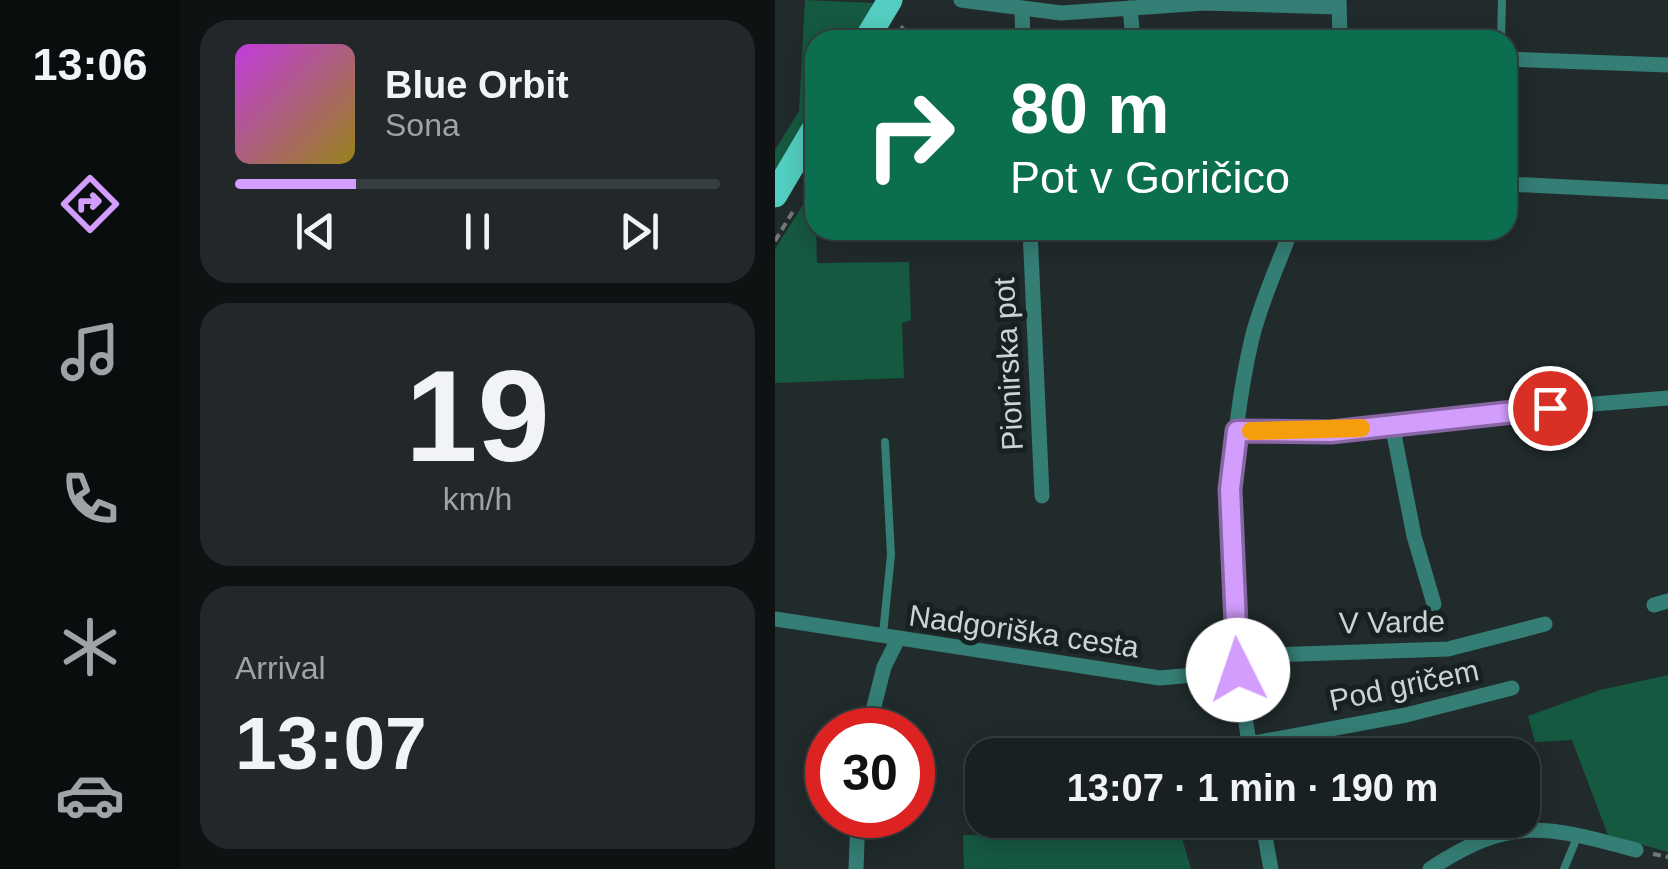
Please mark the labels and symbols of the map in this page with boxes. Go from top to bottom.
street label: Pionirska pot [987,276,1029,451]
pin [1508,366,1593,451]
street label: Nadgoriška cesta [907,599,1141,664]
street label: V Varde [1339,605,1445,639]
position arrow [1186,618,1290,722]
street label: Pod gričem [1326,653,1482,717]
speed limit sign: 30 [805,708,935,838]

